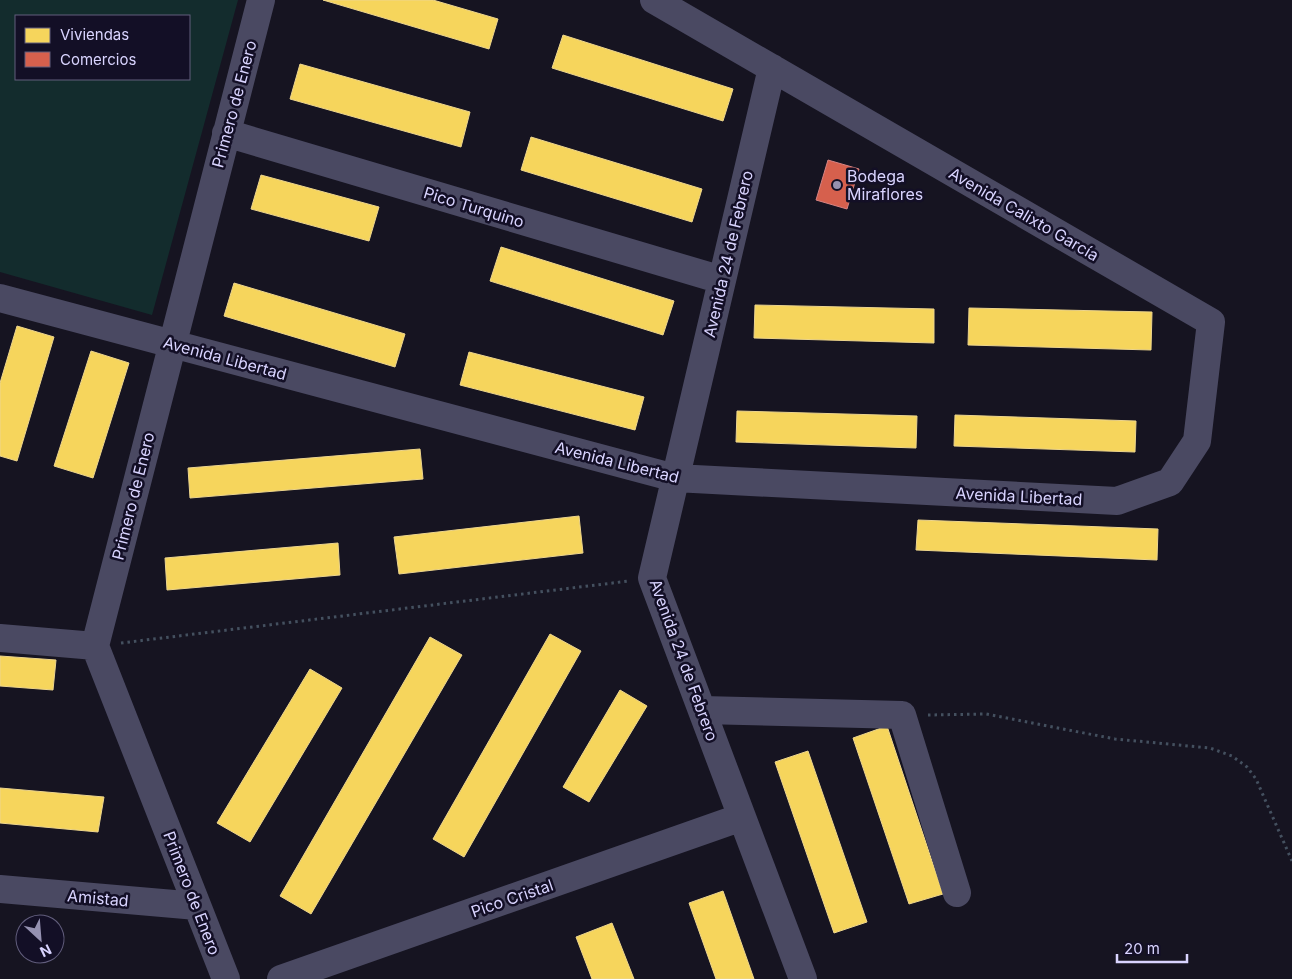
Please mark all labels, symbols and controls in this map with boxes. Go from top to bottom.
legend [15,15,190,80]
text: Viviendas [60,25,129,44]
street label: Primero de Enero [207,38,261,170]
text: Comercios [60,50,136,69]
street label: Avenida Calixto García [945,163,1103,265]
place label: Bodega Miraflores [847,166,923,204]
street label: Avenida 24 de Febrero [699,168,757,340]
marker: Bodega Miraflores [831,179,843,191]
street label: Pico Turquino [421,182,527,232]
street label: Avenida Libertad [161,332,289,384]
street label: Primero de Enero [107,430,159,562]
street label: Avenida Libertad [553,437,681,487]
street label: Avenida Libertad [955,483,1083,509]
street label: Avenida 24 de Febrero [645,576,723,744]
street label: Primero de Enero [159,828,225,958]
street label: Pico Cristal [468,875,556,921]
street label: Amistad [67,885,129,911]
north arrow [15,914,65,964]
scale bar [1117,932,1187,964]
text: 20 m [1124,939,1160,958]
text: N [37,941,54,961]

